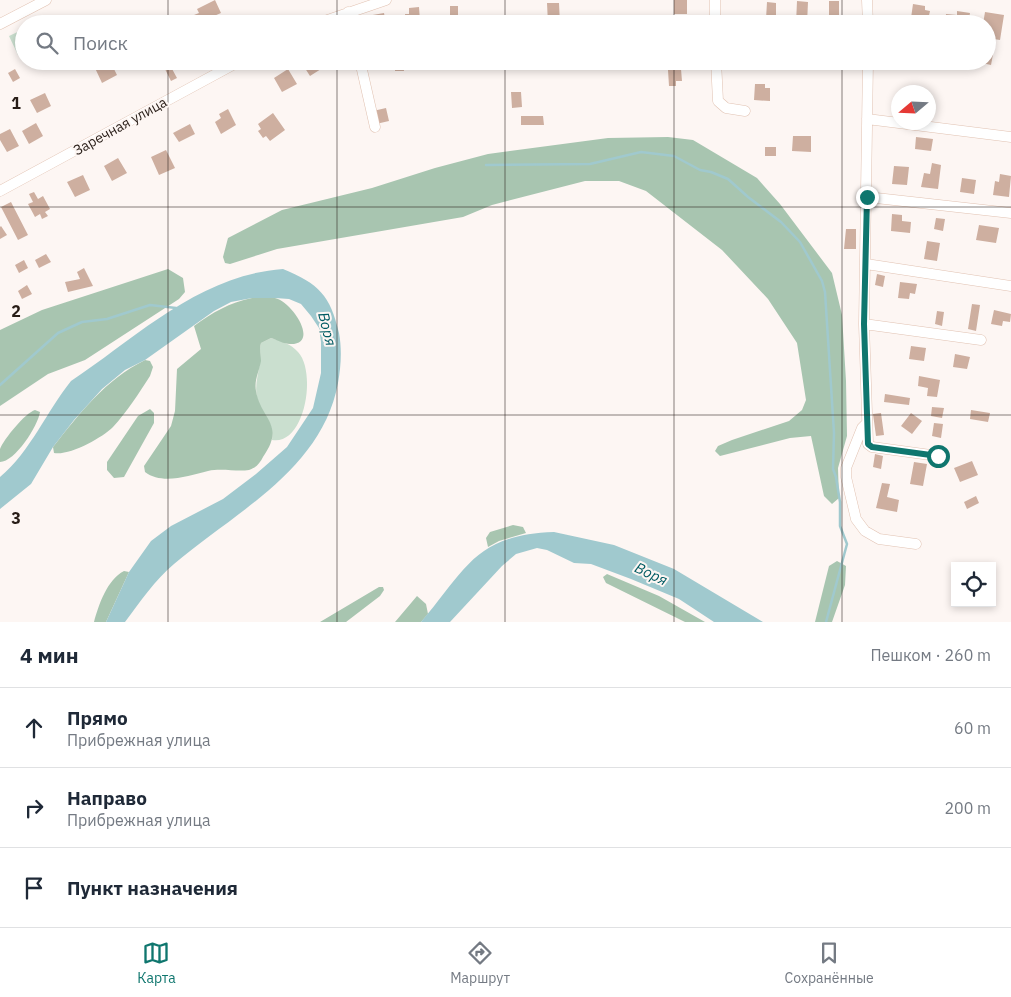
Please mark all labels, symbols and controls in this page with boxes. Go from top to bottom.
search box [15,15,996,70]
icon: search [33,29,61,57]
text: Поиск [73,31,128,55]
north arrow [891,85,936,130]
text: 1 [11,93,21,113]
street label: Заречная улица [70,93,170,159]
route end [856,186,879,209]
text: 2 [11,301,21,321]
water label: Воря [314,310,341,348]
route start [927,445,950,468]
text: 3 [11,508,21,528]
water label: Воря [632,558,671,589]
map controls [951,562,996,607]
button: locate [951,562,996,607]
text: 4 мин [20,641,79,669]
text: Пешком · 260 m [870,645,991,665]
text: Прямо [67,706,128,730]
icon: ahead [20,714,48,742]
text: 60 m [954,718,991,738]
text: Прибрежная улица [67,730,211,750]
text: Направо [67,786,147,810]
icon: right [20,794,48,822]
text: 200 m [944,798,991,818]
text: Прибрежная улица [67,810,211,830]
icon: arrive [20,874,48,902]
text: Пункт назначения [67,876,238,900]
tab: Карта [137,939,176,987]
tab: Маршрут [450,939,510,987]
tab: Сохранённые [785,939,874,987]

